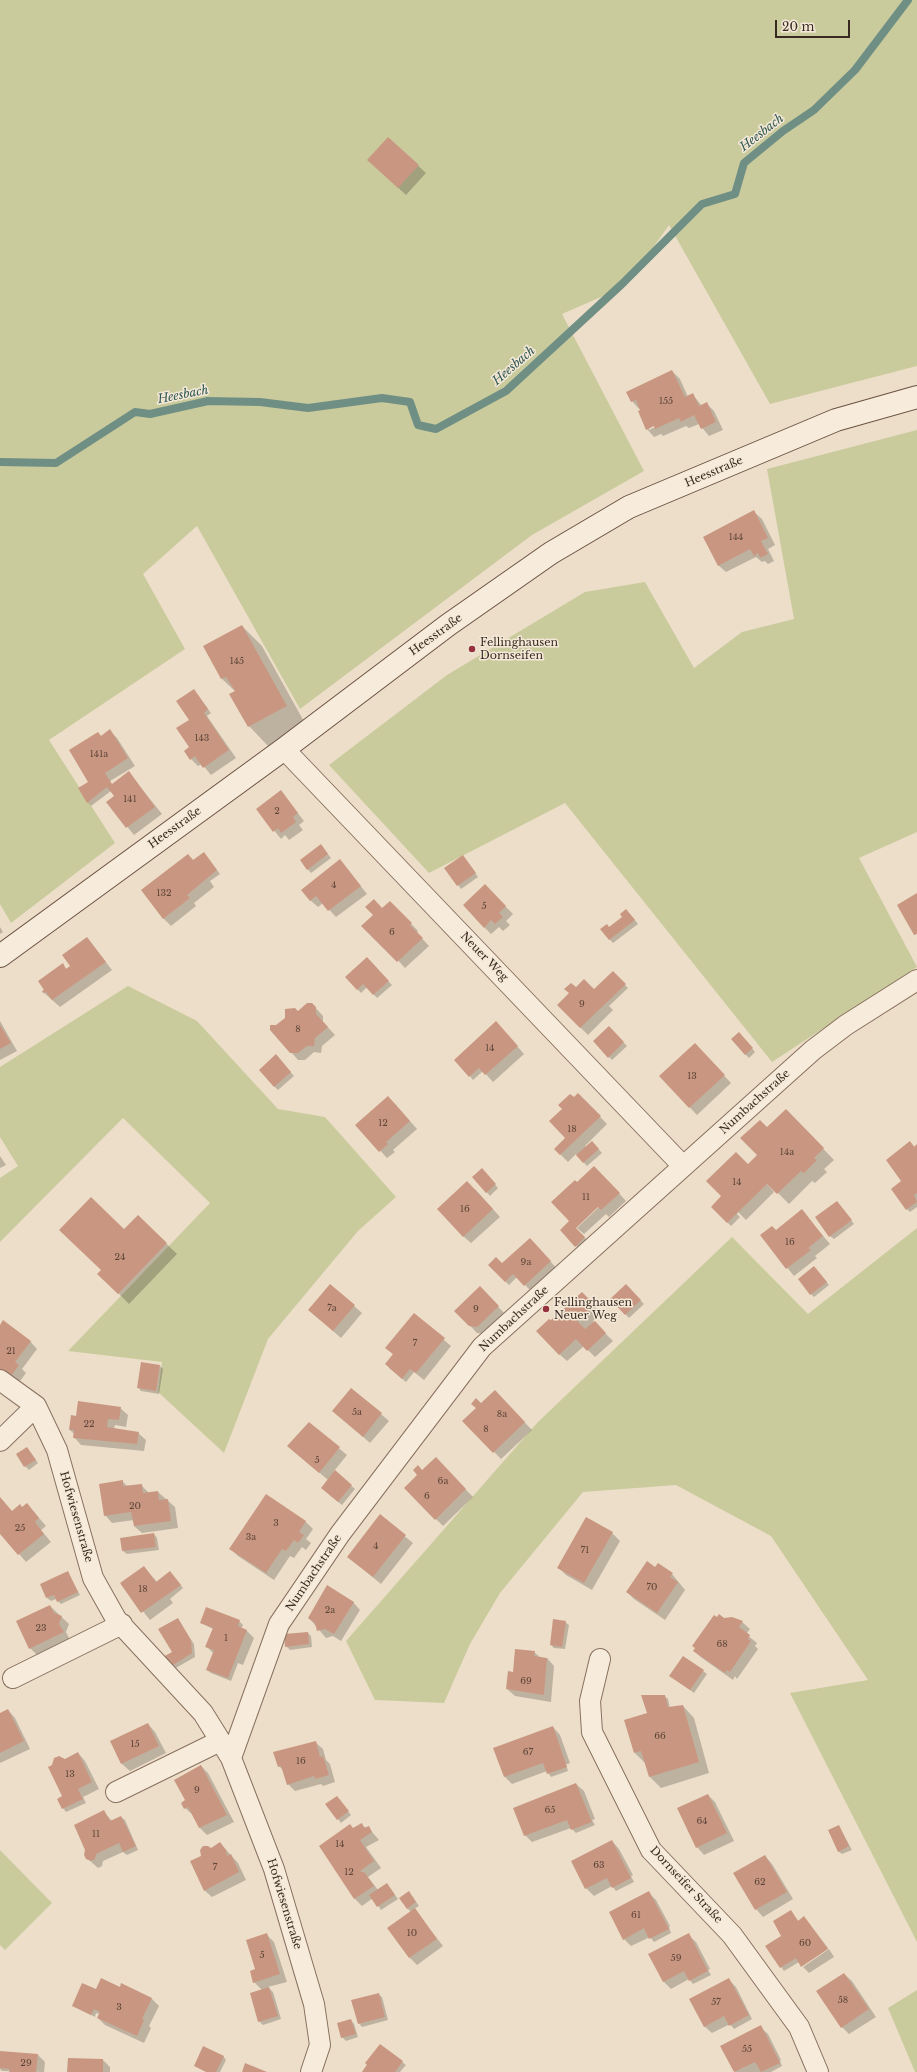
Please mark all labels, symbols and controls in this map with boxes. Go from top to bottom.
scale bar [777,12,852,38]
text: 20 m [782,19,814,34]
water label: Heesbach [737,112,787,154]
water label: Heesbach [490,344,538,388]
water label: Heesbach [156,383,210,407]
house number: 155 [659,396,673,406]
street label: Heesstraße [683,454,745,490]
house number: 144 [729,532,743,542]
street label: Heesstraße [407,611,465,659]
place label: Fellinghausen Dornseifen [480,636,558,662]
marker: Fellinghausen Dornseifen [467,644,477,654]
house number: 145 [230,656,244,666]
house number: 143 [195,733,209,743]
house number: 141a [90,749,108,759]
house number: 141 [123,794,137,804]
street label: Heesstraße [146,804,204,852]
house number: 2 [274,806,280,816]
house number: 4 [331,880,337,890]
house number: 132 [156,888,172,898]
house number: 5 [481,901,487,911]
house number: 6 [389,927,395,937]
street label: Neuer Weg [457,930,511,984]
house number: 9 [579,999,585,1009]
house number: 8 [295,1024,301,1034]
house number: 14 [485,1043,495,1053]
street label: Numbachstraße [717,1067,793,1137]
house number: 13 [687,1071,697,1081]
house number: 12 [378,1118,388,1128]
house number: 18 [567,1124,577,1134]
house number: 14a [780,1147,794,1157]
house number: 14 [732,1177,742,1187]
house number: 11 [582,1192,590,1202]
house number: 16 [460,1204,470,1214]
house number: 16 [785,1237,795,1247]
house number: 24 [115,1252,125,1262]
house number: 9a [521,1257,531,1267]
street label: Numbachstraße [477,1284,551,1354]
place label: Fellinghausen Neuer Weg [554,1296,632,1322]
house number: 7a [327,1303,337,1313]
house number: 9 [473,1304,479,1314]
marker: Fellinghausen Neuer Weg [541,1304,551,1314]
house number: 7 [413,1338,417,1348]
house number: 21 [6,1346,16,1356]
house number: 5a [352,1407,362,1417]
house number: 8a [497,1409,507,1419]
house number: 22 [83,1419,95,1429]
house number: 8 [483,1424,489,1434]
house number: 5 [314,1455,320,1465]
street label: Hofwiesenstraße [57,1470,95,1564]
house number: 6a [438,1476,448,1486]
house number: 6 [424,1491,430,1501]
house number: 20 [129,1501,141,1511]
house number: 3 [273,1518,279,1528]
house number: 25 [15,1523,25,1533]
house number: 3a [246,1532,256,1542]
street label: Numbachstraße [283,1532,345,1614]
house number: 4 [373,1541,379,1551]
house number: 71 [581,1545,589,1555]
house number: 70 [647,1582,657,1592]
house number: 18 [138,1584,148,1594]
house number: 2a [325,1605,335,1615]
house number: 23 [35,1623,47,1633]
house number: 1 [224,1633,228,1643]
house number: 68 [716,1639,728,1649]
house number: 69 [520,1676,532,1686]
house number: 66 [654,1731,666,1741]
house number: 15 [130,1739,140,1749]
house number: 67 [523,1747,533,1757]
house number: 16 [296,1756,306,1766]
house number: 13 [65,1769,75,1779]
house number: 9 [194,1785,200,1795]
house number: 65 [545,1805,555,1815]
house number: 64 [696,1816,708,1826]
house number: 11 [92,1829,100,1839]
house number: 14 [335,1839,345,1849]
street label: Dornseifer Straße [647,1844,725,1926]
street label: Hofwiesenstraße [264,1857,304,1951]
house number: 63 [593,1860,605,1870]
house number: 7 [213,1862,217,1872]
house number: 12 [344,1867,354,1877]
house number: 62 [754,1877,766,1887]
house number: 61 [631,1910,641,1920]
house number: 10 [407,1928,417,1938]
house number: 60 [799,1938,811,1948]
house number: 5 [259,1950,265,1960]
house number: 59 [671,1953,681,1963]
house number: 58 [838,1995,848,2005]
house number: 57 [711,1997,721,2007]
house number: 3 [116,2002,122,2012]
house number: 55 [742,2044,752,2054]
house number: 29 [20,2058,32,2068]

